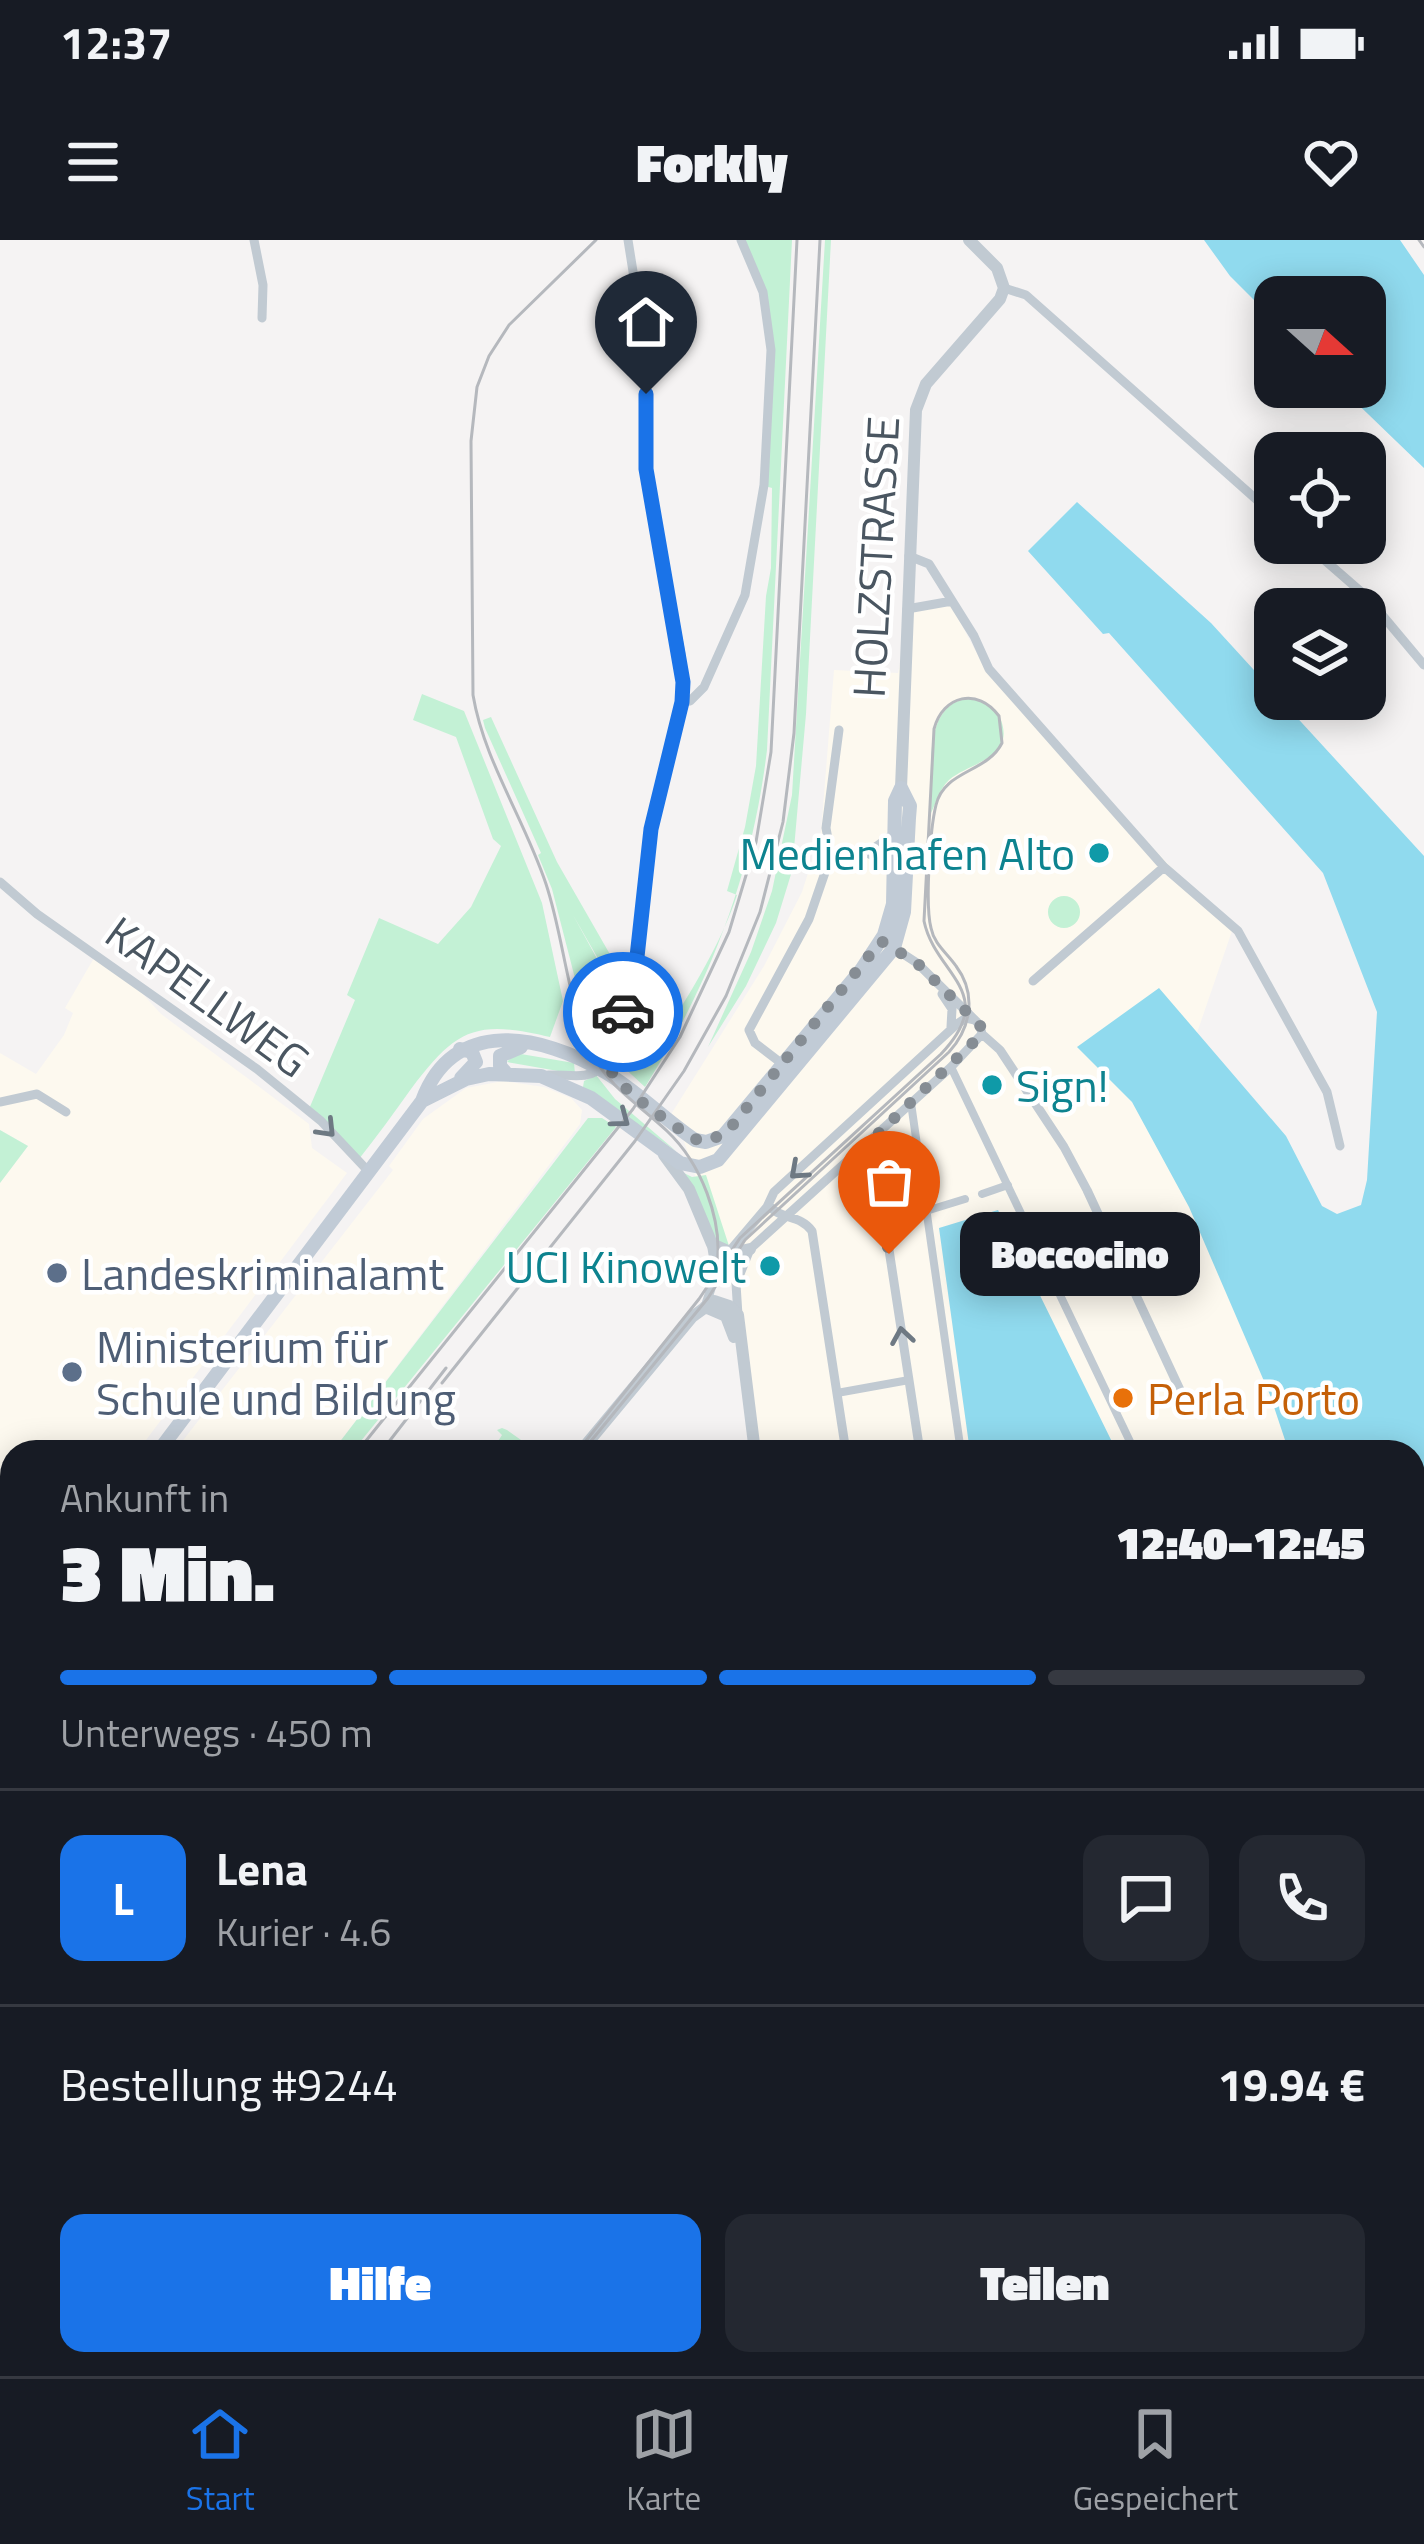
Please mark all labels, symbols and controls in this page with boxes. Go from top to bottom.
text: 12:37 [60,8,172,76]
text: Forkly [636,121,788,203]
icon: menu [60,129,126,195]
icon: heart [1298,129,1364,195]
pin [595,271,697,394]
north arrow [1254,276,1386,408]
map controls [1254,276,1386,720]
icon: home [613,289,679,355]
street label: HOLZSTRASSE [834,415,916,699]
button: locate [1254,432,1386,564]
button: layers [1254,588,1386,720]
place label: Medienhafen Alto [739,819,1075,887]
marker: Medienhafen Alto [1086,840,1112,866]
street label: KAPELLWEG [92,899,324,1093]
courier [563,952,683,1072]
icon: car [590,979,656,1045]
place label: Sign! [1016,1051,1109,1119]
marker: Sign! [979,1072,1005,1098]
one-way arrow [607,1105,629,1126]
one-way arrow [313,1115,335,1137]
pin [838,1131,940,1254]
icon: bag [856,1149,922,1215]
one-way arrow [790,1157,811,1178]
callout: Boccocino [961,1212,1201,1296]
text: Boccocino [991,1224,1169,1283]
place label: UCI Kinowelt [505,1232,746,1300]
place label: Landeskriminalamt [81,1239,444,1307]
marker: UCI Kinowelt [757,1253,783,1279]
marker: Landeskriminalamt [44,1260,70,1286]
place label: Ministerium für Schule und Bildung [96,1312,456,1432]
one-way arrow [890,1327,916,1346]
marker: Ministerium für Schule und Bildung [59,1359,85,1385]
place label: Perla Porto [1147,1364,1360,1432]
marker: Perla Porto [1110,1385,1136,1411]
text: Ankunft in [60,1468,229,1527]
text: 12:40–12:45 [1116,1508,1365,1576]
text: 3 Min. [60,1513,275,1631]
text: Unterwegs · 450 m [60,1703,373,1762]
text: Lena [216,1834,308,1902]
button: chat [1083,1835,1209,1961]
button: phone [1239,1835,1365,1961]
text: L [112,1864,134,1932]
text: Kurier · 4.6 [216,1902,391,1961]
text: Bestellung #9244 [60,2050,398,2118]
text: 19.94 € [1218,2050,1365,2118]
button: Hilfe [60,2214,701,2352]
button: Teilen [725,2214,1365,2352]
tab: Start [186,2401,255,2523]
tab: Karte [626,2401,701,2523]
tab: Gespeichert [1073,2401,1238,2523]

